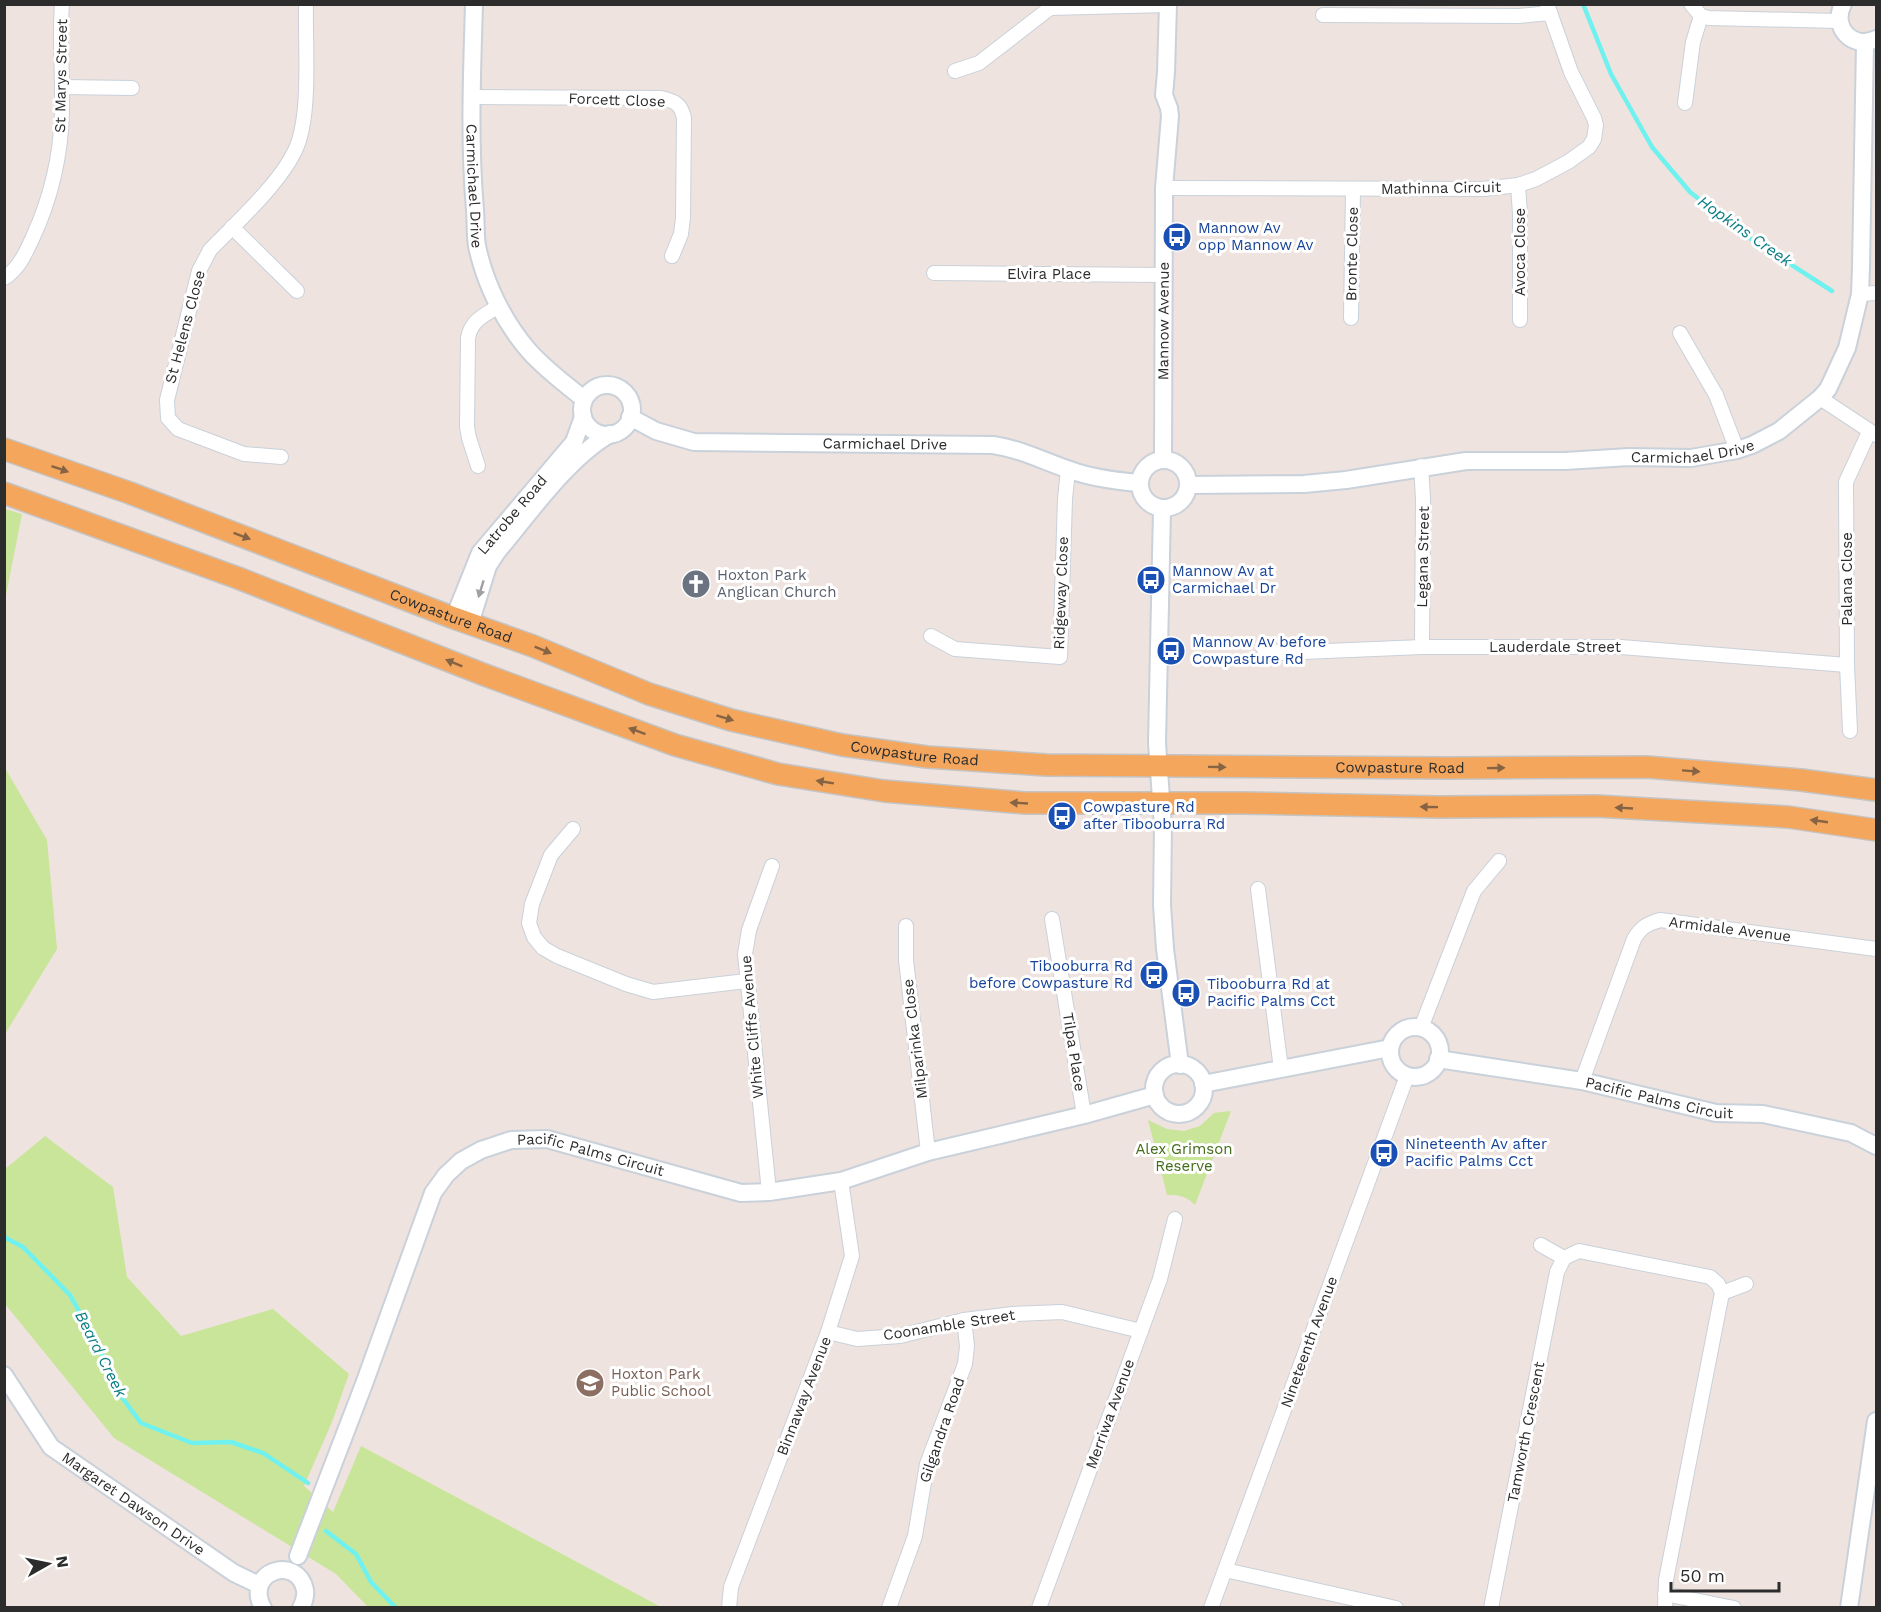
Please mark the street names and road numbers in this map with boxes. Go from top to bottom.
street label: St Marys Street [51,18,71,133]
street label: Forcett Close [568,89,666,111]
street label: Carmichael Drive [462,124,486,249]
street label: Mathinna Circuit [1381,178,1502,198]
street label: Bronte Close [1342,207,1362,301]
street label: Avoca Close [1511,208,1529,296]
street label: Mannow Avenue [1154,262,1173,380]
street label: Elvira Place [1007,265,1091,283]
street label: St Helens Close [161,268,209,386]
street label: Carmichael Drive [823,434,947,454]
street label: Carmichael Drive [1631,436,1757,467]
street label: Latrobe Road [474,472,551,558]
street label: Legana Street [1413,505,1433,608]
street label: Palana Close [1838,532,1856,626]
street label: Ridgeway Close [1050,536,1072,650]
street label: Cowpasture Road [387,585,514,647]
street label: Lauderdale Street [1489,638,1622,656]
street label: Cowpasture Road [849,737,979,769]
street label: Cowpasture Road [1335,758,1465,777]
street label: Armidale Avenue [1668,913,1792,945]
street label: White Cliffs Avenue [737,955,767,1099]
street label: Milparinka Close [899,978,931,1100]
street label: Tilpa Place [1059,1011,1089,1093]
street label: Pacific Palms Circuit [1584,1073,1734,1122]
street label: Pacific Palms Circuit [517,1130,667,1180]
street label: Nineteenth Avenue [1277,1274,1341,1410]
street label: Coonamble Street [882,1306,1017,1344]
street label: Binnaway Avenue [773,1334,835,1458]
street label: Merriwa Avenue [1082,1357,1138,1471]
street label: Tamworth Crescent [1504,1359,1549,1504]
street label: Gilgandra Road [916,1375,968,1485]
street label: Margaret Dawson Drive [58,1448,208,1559]

